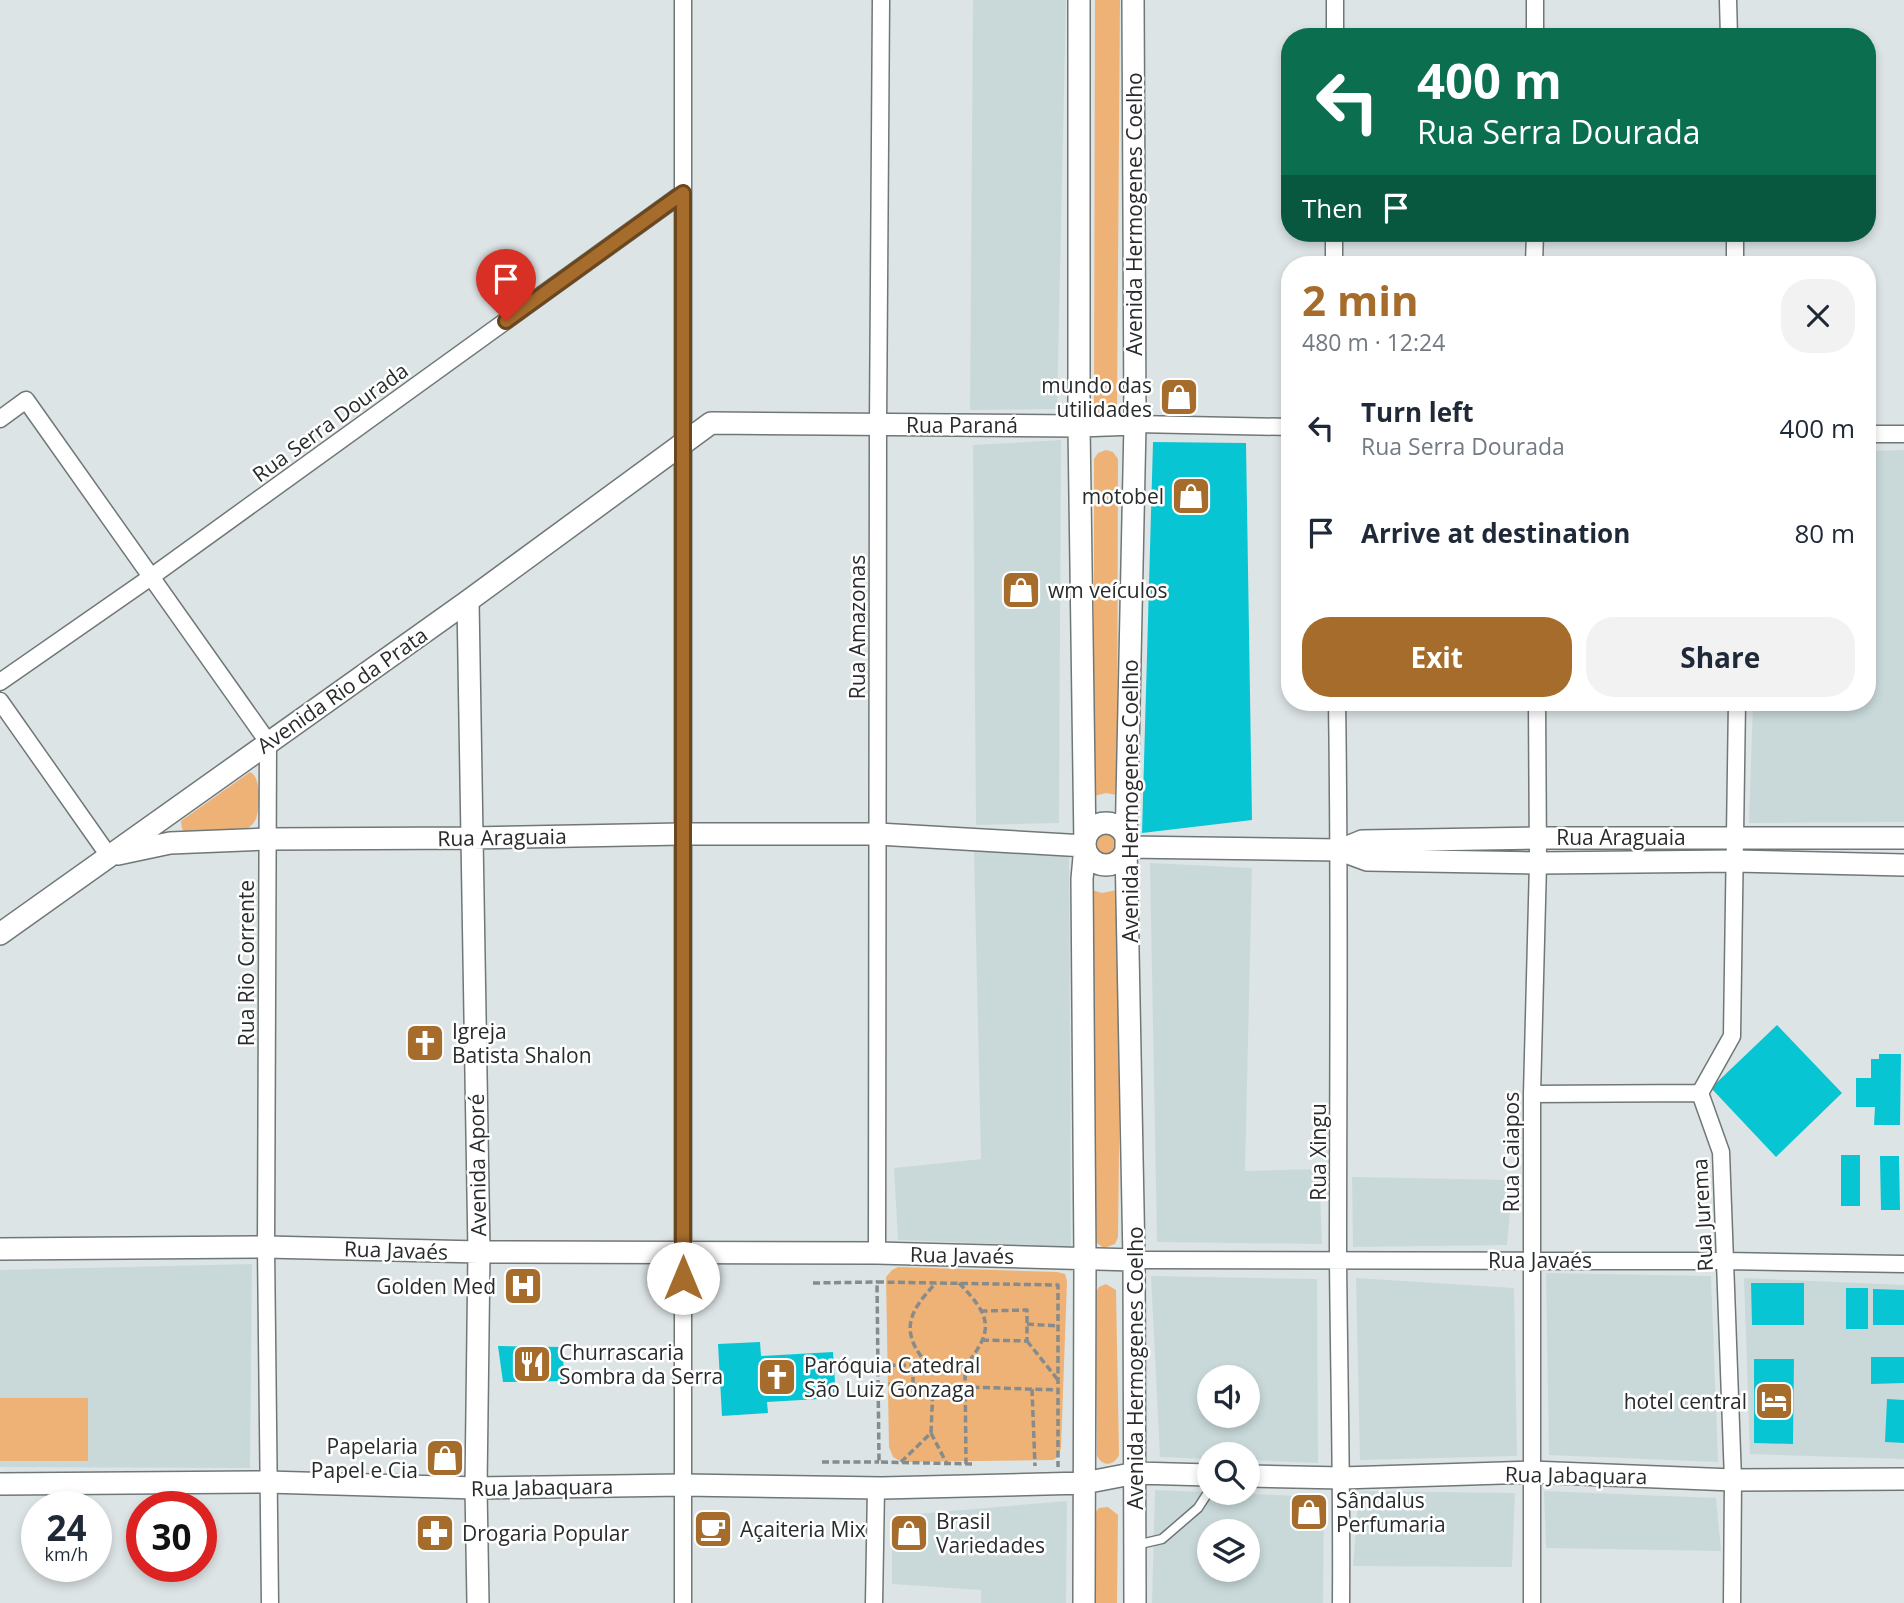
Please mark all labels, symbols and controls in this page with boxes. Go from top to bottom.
text: 400 m [1417,47,1562,113]
icon: left [1302,56,1393,147]
street label: Avenida Hermogenes Coelho [1120,72,1148,356]
text: Rua Serra Dourada [1417,110,1701,153]
icon: arrive [1377,189,1415,227]
text: Then [1302,190,1363,226]
pin [476,249,536,321]
icon: arrive [487,260,525,298]
text: 2 min [1302,271,1419,328]
button: close [1781,279,1855,353]
text: 480 m · 12:24 [1302,326,1445,358]
street label: Rua Serra Dourada [247,356,413,488]
place label: mundo das utilidades [1041,371,1152,423]
shop icon: mundo das utilidades [1158,376,1200,418]
text: Turn left [1361,394,1473,430]
icon: left [1302,409,1340,447]
text: 400 m [1780,410,1855,446]
street label: Rua Paraná [906,411,1018,439]
text: Rua Serra Dourada [1361,430,1565,462]
shop icon: motobel [1170,475,1212,517]
place label: motobel [1082,482,1164,510]
icon: arrive [1302,514,1340,552]
text: Arrive at destination [1361,515,1630,551]
text: 80 m [1794,515,1855,551]
street label: Rua Amazonas [843,555,871,699]
shop icon: wm veículos [1000,569,1042,611]
place label: wm veículos [1048,576,1168,604]
button: Exit [1302,617,1572,697]
button: Share [1586,617,1855,697]
street label: Avenida Rio da Prata [251,621,433,759]
street label: Avenida Hermogenes Coelho [1116,659,1144,943]
street label: Rua Araguaia [437,822,567,852]
street label: Rua Araguaia [1556,823,1686,851]
street label: Rua Rio Corrente [232,880,260,1046]
place label: Igreja Batista Shalon [452,1017,592,1069]
church icon: Igreja Batista Shalon [404,1022,446,1064]
street label: Rua Caiapos [1497,1092,1525,1212]
street label: Avenida Aporé [462,1093,492,1237]
street label: Rua Xingu [1304,1103,1332,1201]
street label: Rua Jurema [1685,1158,1719,1272]
street label: Avenida Hermogenes Coelho [1121,1226,1149,1510]
street label: Rua Javaés [343,1234,449,1266]
street label: Rua Javaés [910,1240,1014,1270]
position arrow [646,1241,720,1315]
street label: Rua Javaés [1488,1246,1592,1274]
hospital icon: Golden Med [502,1265,544,1307]
place label: Golden Med [376,1272,496,1300]
place label: Churrascaria Sombra da Serra [559,1338,723,1390]
restaurant icon: Churrascaria Sombra da Serra [511,1343,553,1385]
place label: Paróquia Catedral São Luiz Gonzaga [804,1351,980,1403]
church icon: Paróquia Catedral São Luiz Gonzaga [756,1356,798,1398]
map controls [1197,1365,1260,1582]
button: sound [1197,1365,1260,1428]
hotel icon: hotel central [1753,1380,1795,1422]
place label: hotel central [1624,1387,1747,1415]
place label: Papelaria Papel e Cia [311,1432,418,1484]
shop icon: Papelaria Papel e Cia [424,1437,466,1479]
button: search [1197,1442,1260,1505]
street label: Rua Jabaquara [1505,1460,1647,1490]
street label: Rua Jabaquara [471,1472,613,1502]
place label: Sândalus Perfumaria [1336,1486,1446,1538]
speed limit sign: 30 [126,1491,217,1582]
shop icon: Sândalus Perfumaria [1288,1491,1330,1533]
text: 24 [46,1504,87,1551]
place label: Brasil Variedades [936,1507,1045,1559]
cafe icon: Açaiteria Mix [692,1508,734,1550]
pharmacy icon: Drogaria Popular [414,1512,456,1554]
shop icon: Brasil Variedades [888,1512,930,1554]
place label: Açaiteria Mix [740,1515,866,1543]
place label: Drogaria Popular [462,1519,629,1547]
button: layers [1197,1519,1260,1582]
text: km/h [45,1542,88,1566]

